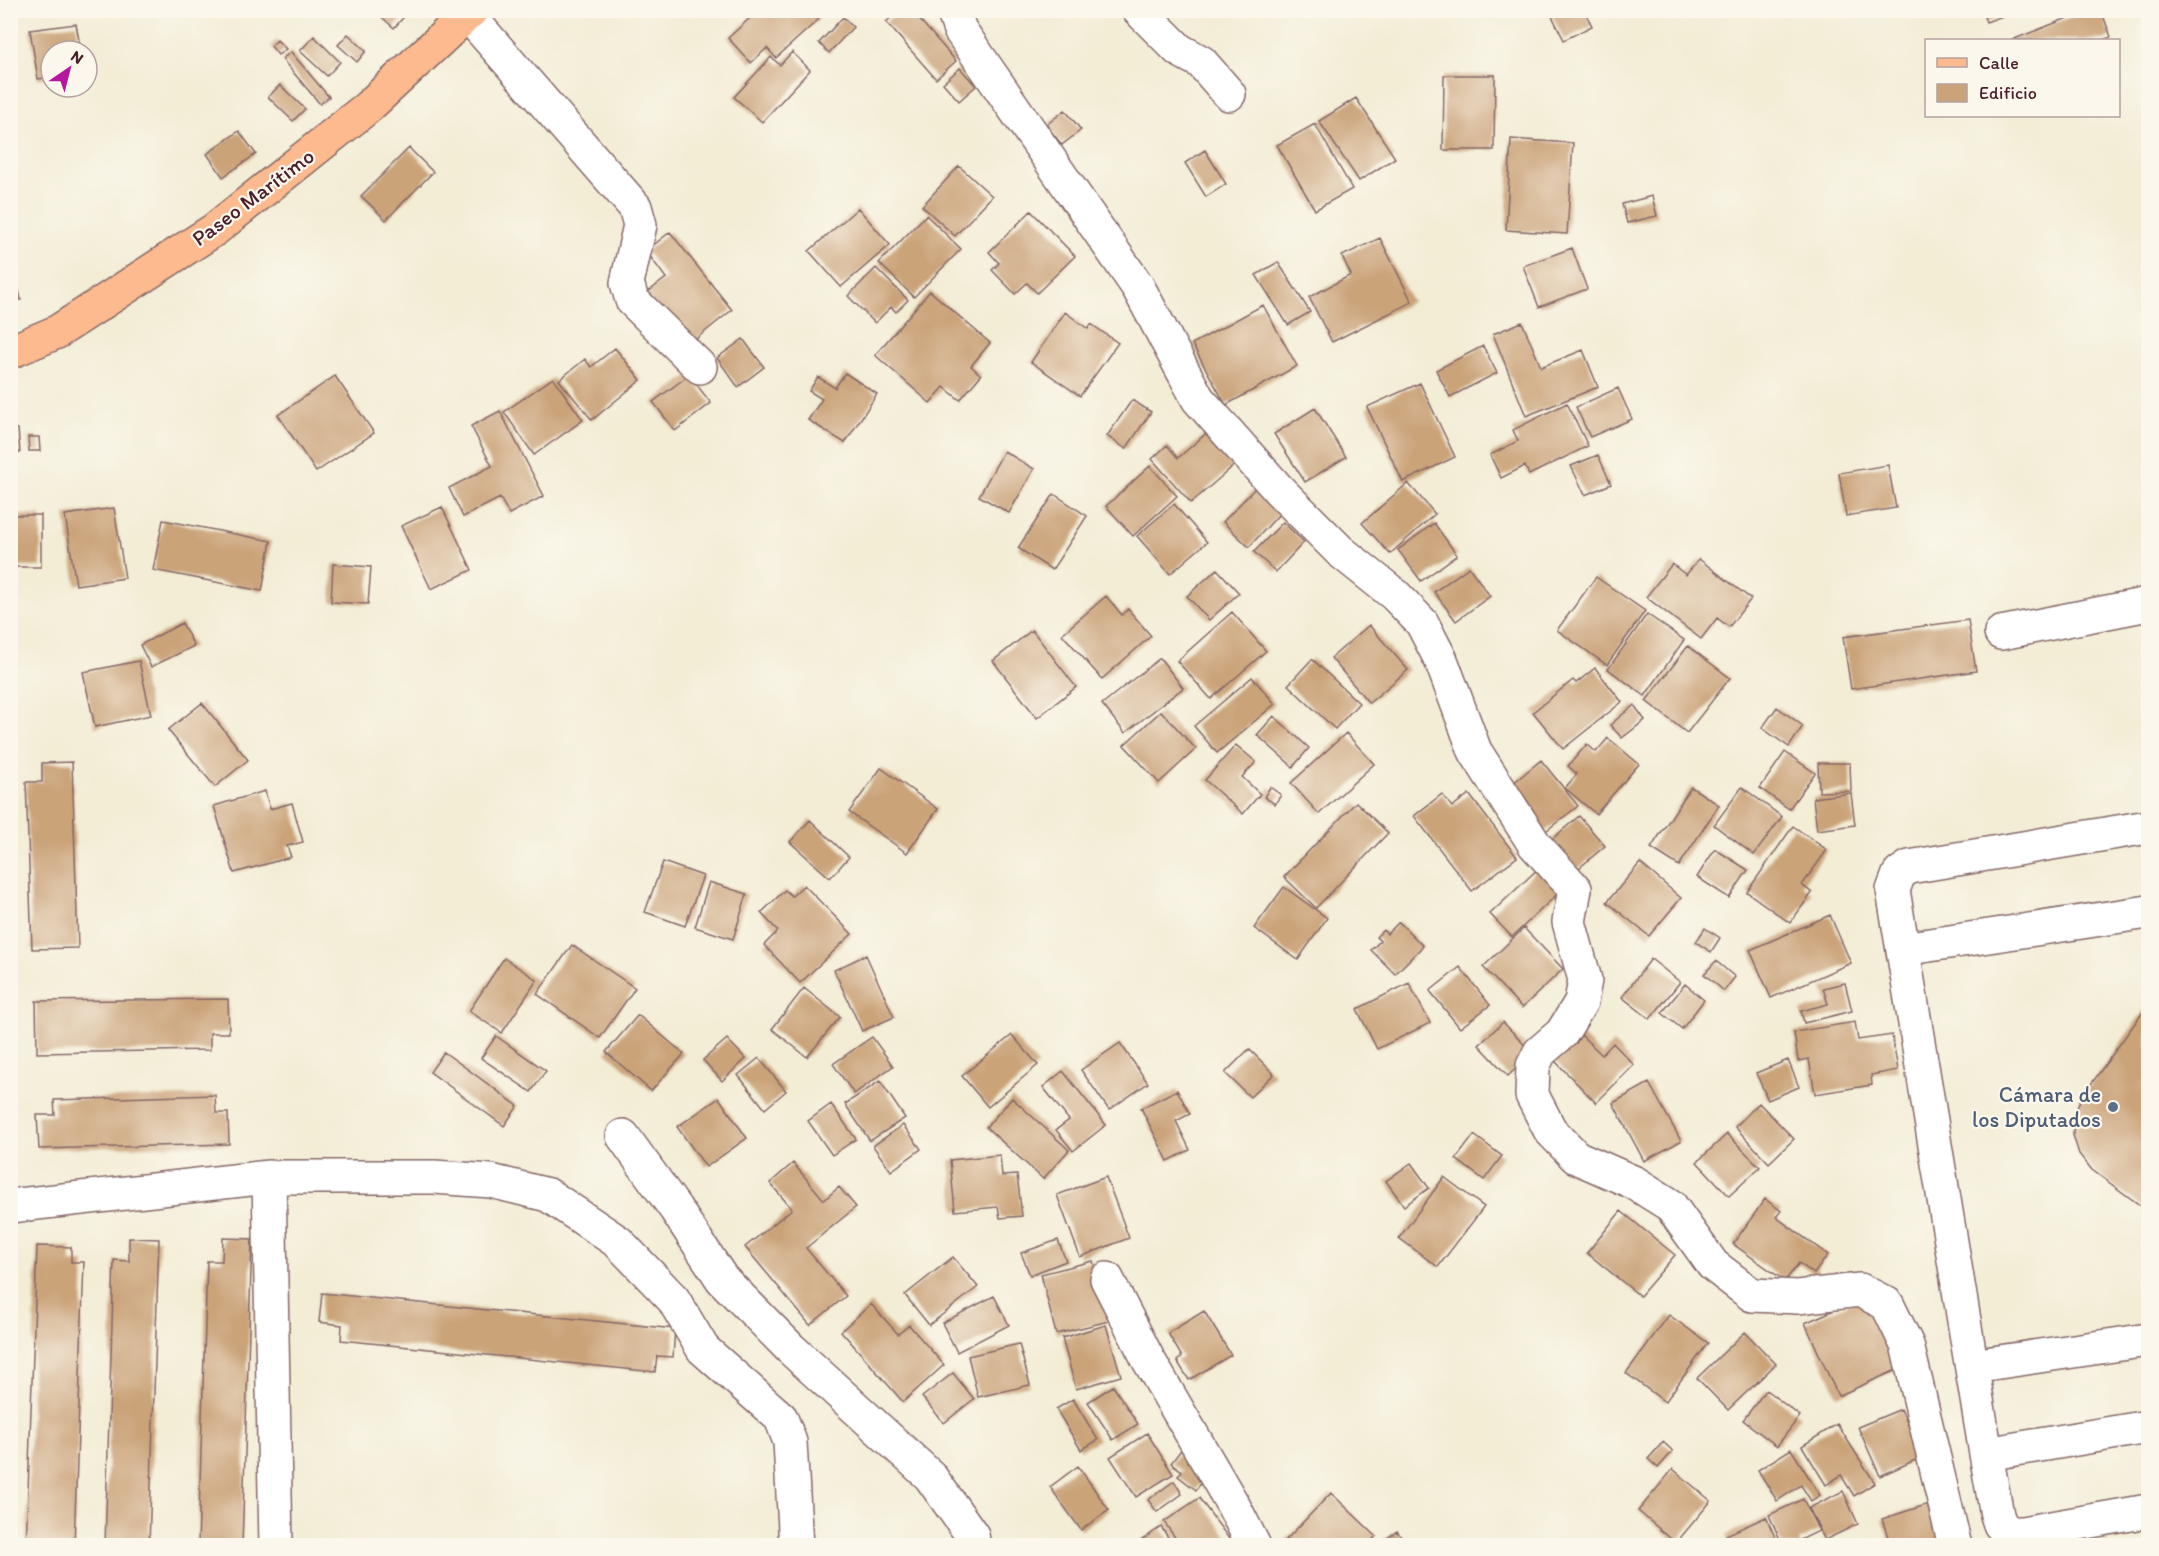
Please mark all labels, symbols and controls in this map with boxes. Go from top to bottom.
north arrow [39,39,99,99]
legend [1925,39,2120,117]
text: N [67,46,87,68]
text: Calle [1979,52,2019,74]
text: Edificio [1979,82,2037,104]
street label: Paseo Marítimo [186,142,320,252]
place label: Cámara de los Diputados [1972,1081,2101,1133]
marker: Cámara de los Diputados [2106,1100,2120,1114]

